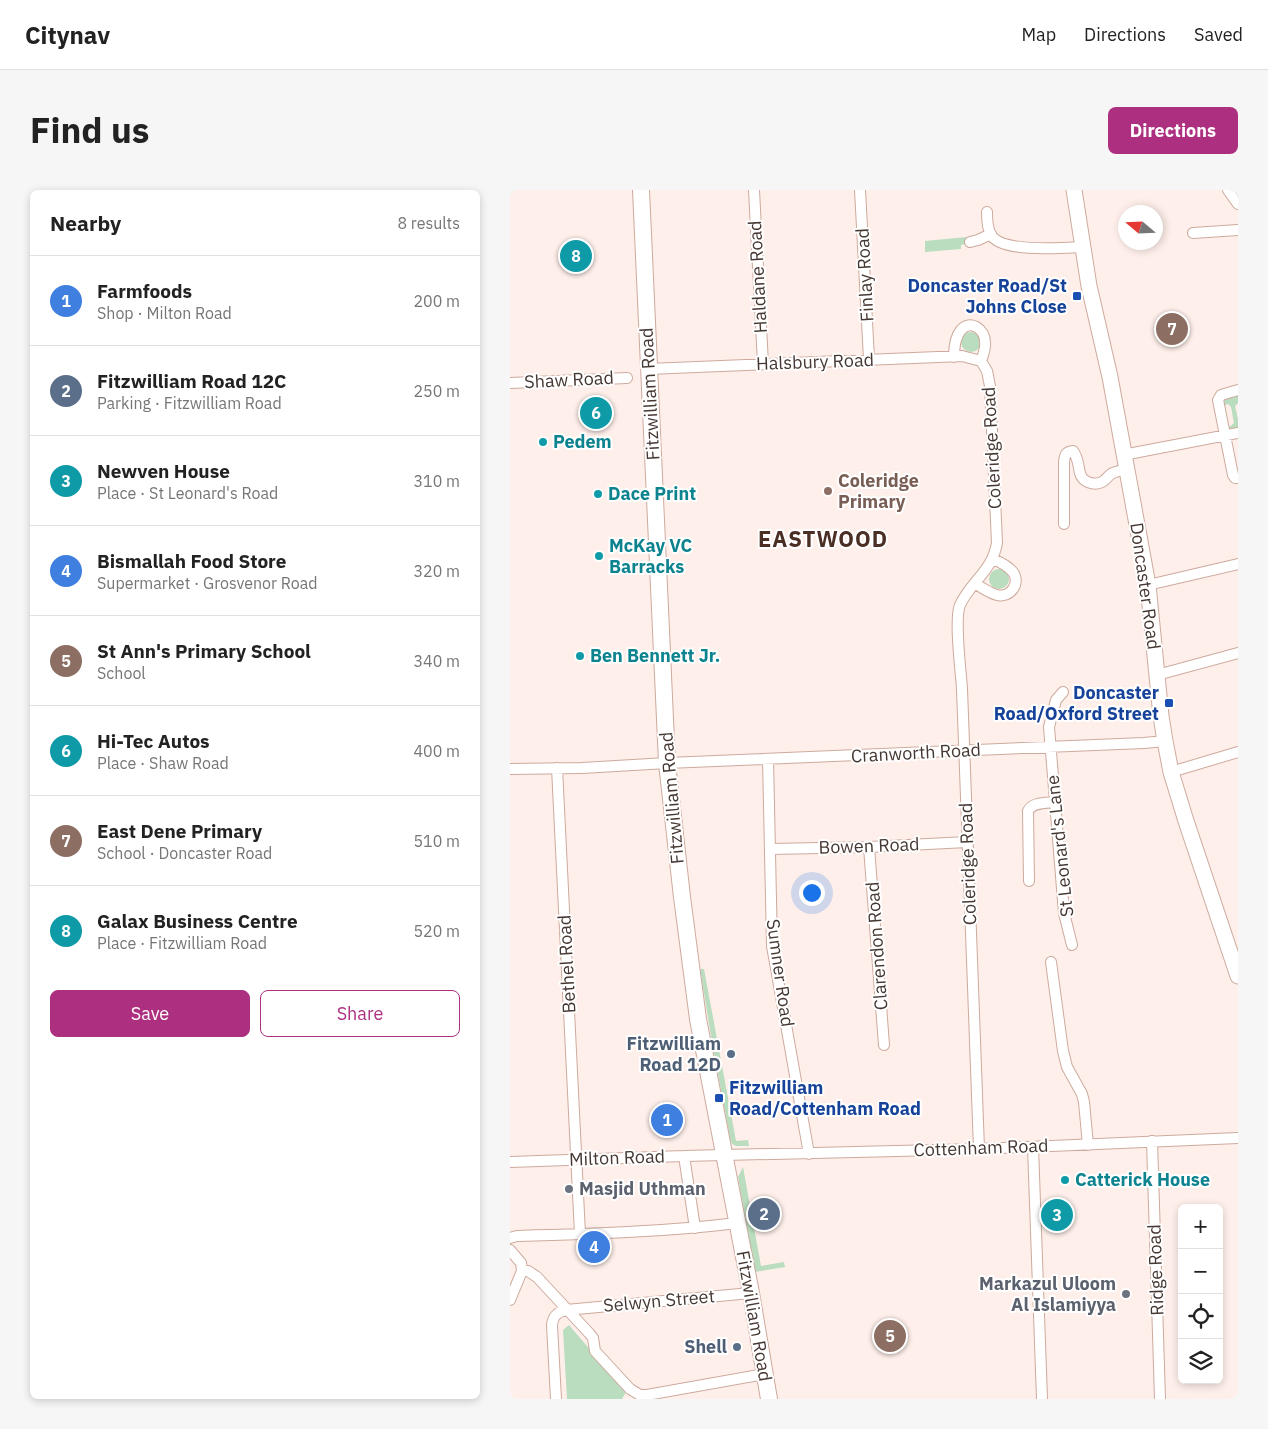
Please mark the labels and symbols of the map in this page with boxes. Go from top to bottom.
north arrow [1118,205,1163,250]
street label: Haldane Road [743,220,772,334]
street label: Finlay Road [851,228,878,322]
pin: 8 [560,237,592,275]
place label: Doncaster Road/St Johns Close [907,274,1067,318]
marker: Doncaster Road/St Johns Close [1071,290,1083,302]
pin: 7 [1156,310,1188,348]
street label: Fitzwilliam Road [635,327,664,461]
street label: Halsbury Road [756,348,874,375]
street label: Shaw Road [524,366,614,393]
street label: Coleridge Road [977,386,1006,510]
pin: 6 [580,394,612,432]
place label: Pedem [553,430,612,453]
marker: Pedem [537,436,549,448]
place label: Coleridge Primary [838,469,919,513]
place label: Dace Print [608,482,696,505]
marker: Coleridge Primary [822,485,834,497]
marker: Dace Print [592,488,604,500]
street label: Doncaster Road [1125,521,1166,651]
district label: EASTWOOD [758,524,888,553]
place label: McKay VC Barracks [609,534,692,578]
marker: McKay VC Barracks [593,550,605,562]
place label: Ben Bennett Jr. [590,644,720,667]
marker: Ben Bennett Jr. [574,650,586,662]
place label: Doncaster Road/Oxford Street [994,681,1159,725]
marker: Doncaster Road/Oxford Street [1163,697,1175,709]
street label: Fitzwilliam Road [654,731,689,865]
street label: Cranworth Road [850,738,982,767]
street label: St Leonard's Lane [1041,774,1078,918]
street label: Coleridge Road [954,802,981,926]
street label: Bowen Road [818,832,920,859]
your location [799,880,825,906]
street label: Clarendon Road [861,881,892,1011]
street label: Bethel Road [552,914,581,1014]
street label: Sumner Road [762,917,799,1028]
place label: Fitzwilliam Road 12D [627,1032,721,1076]
marker: Fitzwilliam Road 12D [725,1048,737,1060]
place label: Fitzwilliam Road/Cottenham Road [729,1076,921,1120]
marker: Fitzwilliam Road/Cottenham Road [713,1092,725,1104]
pin: 1 [651,1101,683,1139]
street label: Cottenham Road [913,1134,1049,1161]
street label: Milton Road [569,1144,665,1171]
place label: Catterick House [1075,1168,1210,1191]
marker: Catterick House [1059,1174,1071,1186]
place label: Masjid Uthman [579,1177,706,1200]
marker: Masjid Uthman [563,1183,575,1195]
pin: 2 [748,1195,780,1233]
pin: 3 [1041,1196,1073,1234]
street label: Ridge Road [1142,1224,1169,1316]
pin: 4 [578,1228,610,1266]
street label: Fitzwilliam Road [732,1249,777,1383]
place label: Markazul Uloom Al Islamiyya [979,1272,1116,1316]
street label: Selwyn Street [602,1284,716,1317]
marker: Markazul Uloom Al Islamiyya [1120,1288,1132,1300]
pin: 5 [874,1317,906,1355]
place label: Shell [684,1335,728,1358]
marker: Shell [731,1341,743,1353]

